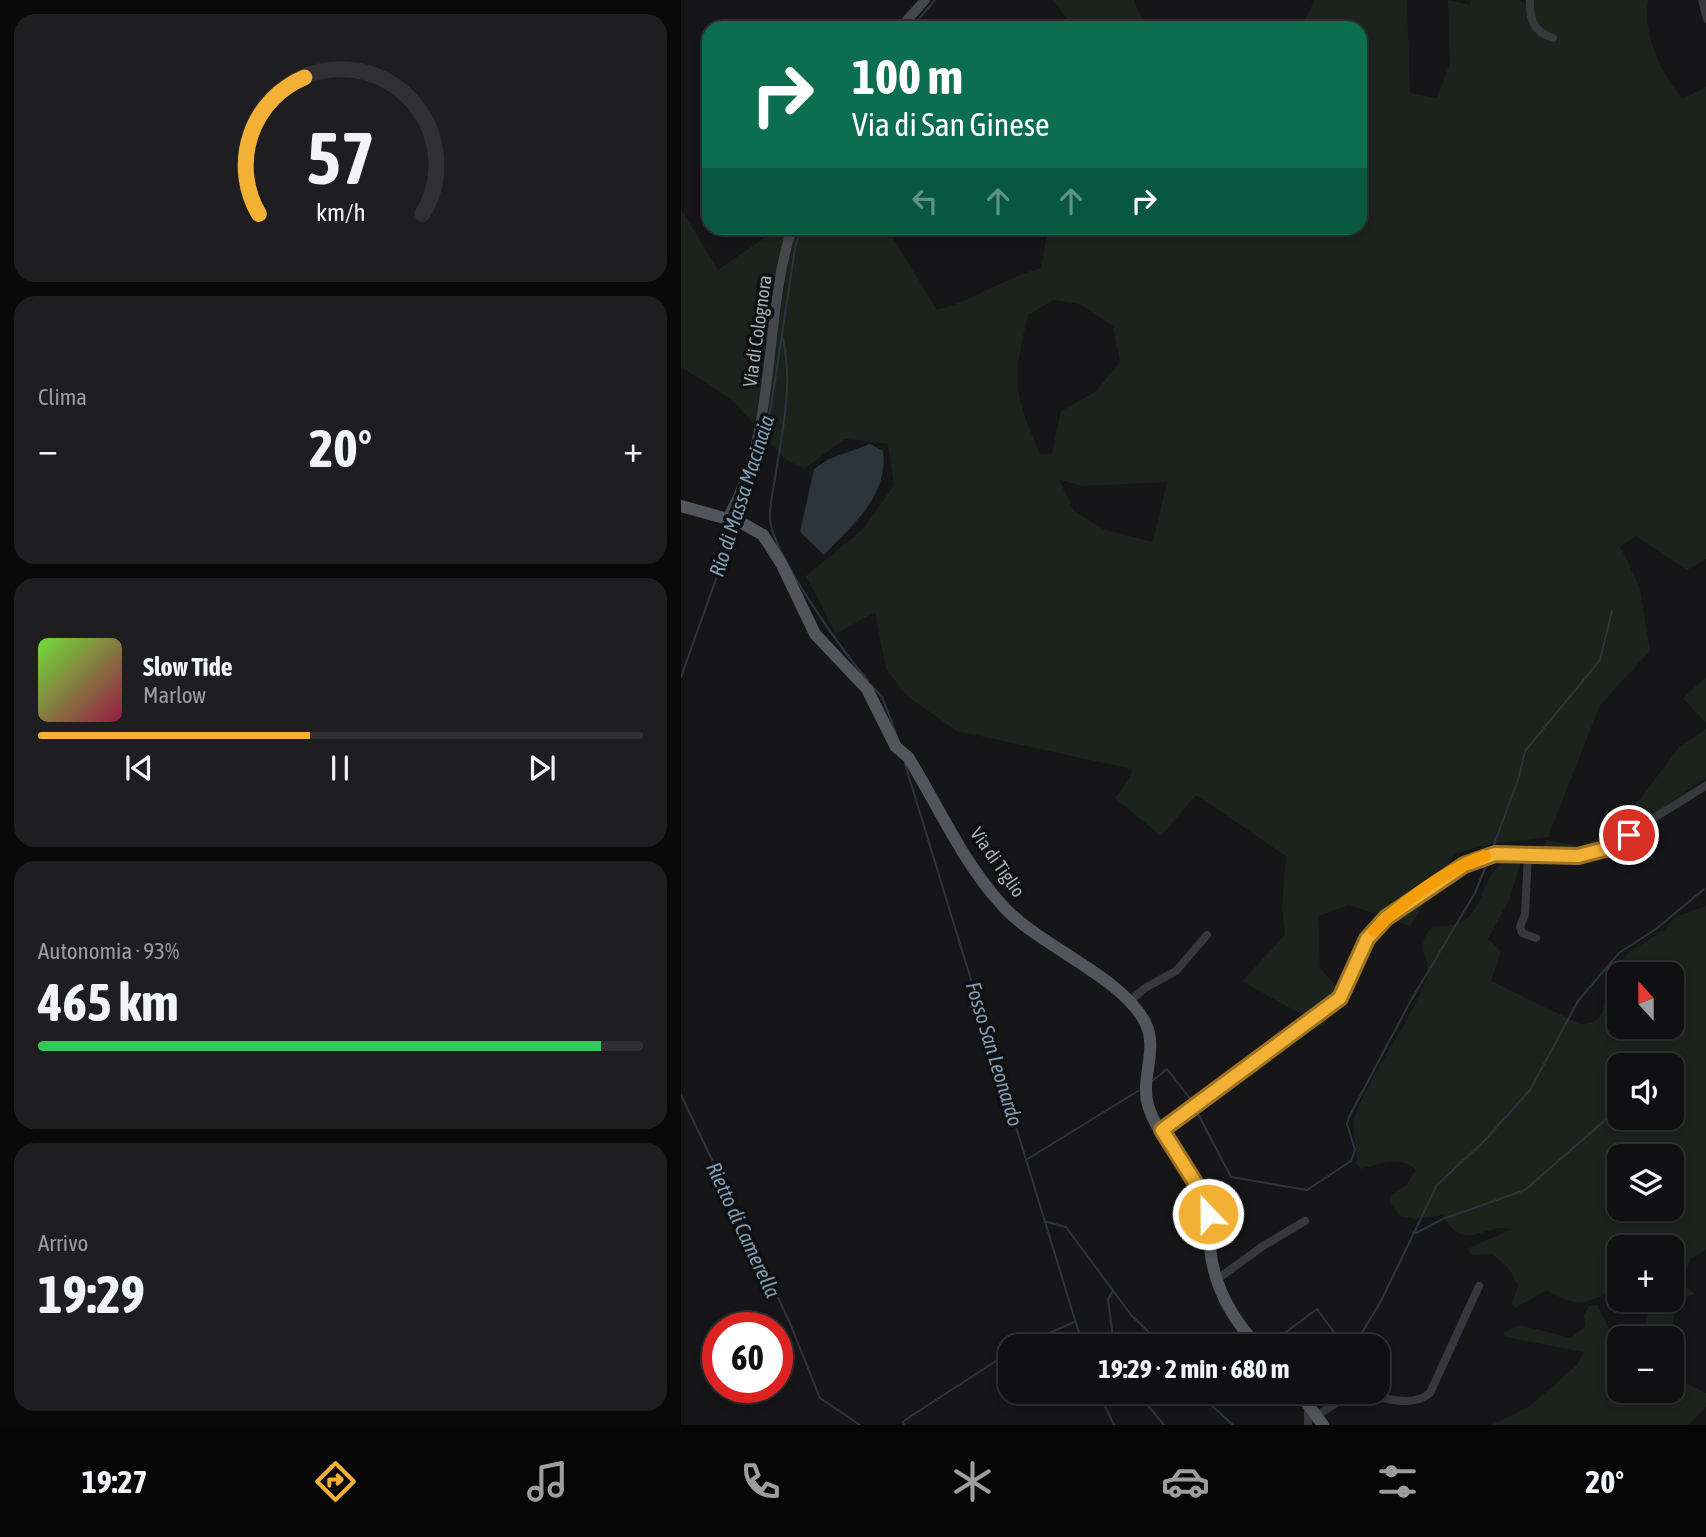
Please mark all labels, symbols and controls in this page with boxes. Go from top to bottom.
text: 100 m [852,48,963,104]
icon: right [737,49,828,140]
text: Via di San Ginese [852,106,1050,143]
text: 57 [306,116,375,199]
icon: left [906,182,944,220]
icon: ahead [979,182,1017,220]
icon: ahead [1052,182,1090,220]
icon: right [1125,182,1163,220]
text: km/h [316,198,365,226]
street label: Via di Colognora [738,274,776,388]
text: Clima [38,384,87,410]
water label: Rio di Massa Macinaia [704,412,778,579]
text: 20° [309,418,372,478]
text: − [38,427,58,470]
text: + [623,427,643,470]
text: Slow Tide [143,652,233,682]
text: Marlow [143,682,206,708]
icon: previous [120,749,158,787]
icon: pause [321,749,359,787]
icon: next [523,749,561,787]
pin [1599,805,1659,865]
icon: arrive [1610,816,1648,854]
street label: Via di Tiglio [966,823,1030,901]
text: Autonomia · 93% [38,938,179,964]
north arrow [1607,962,1684,1040]
map controls [1607,962,1684,1403]
text: 465 km [38,972,179,1032]
water label: Fosso San Leonardo [962,979,1028,1129]
button: sound [1607,1053,1684,1130]
button: layers [1607,1144,1684,1221]
water label: Rietto di Camerella [702,1158,786,1301]
position arrow [1171,1177,1245,1251]
text: Arrivo [38,1230,88,1256]
button: + [1607,1235,1684,1312]
text: 19:29 [38,1264,145,1324]
speed limit sign: 60 [702,1312,793,1403]
button: − [1607,1326,1684,1403]
text: 19:29 · 2 min · 680 m [1099,1354,1289,1384]
icon: directions [311,1457,360,1506]
icon: music [523,1457,572,1506]
icon: phone [736,1457,785,1506]
icon: climate [948,1457,997,1506]
icon: car [1161,1457,1210,1506]
icon: filters [1373,1457,1422,1506]
text: 19:27 [82,1463,148,1500]
text: 20° [1585,1463,1624,1500]

